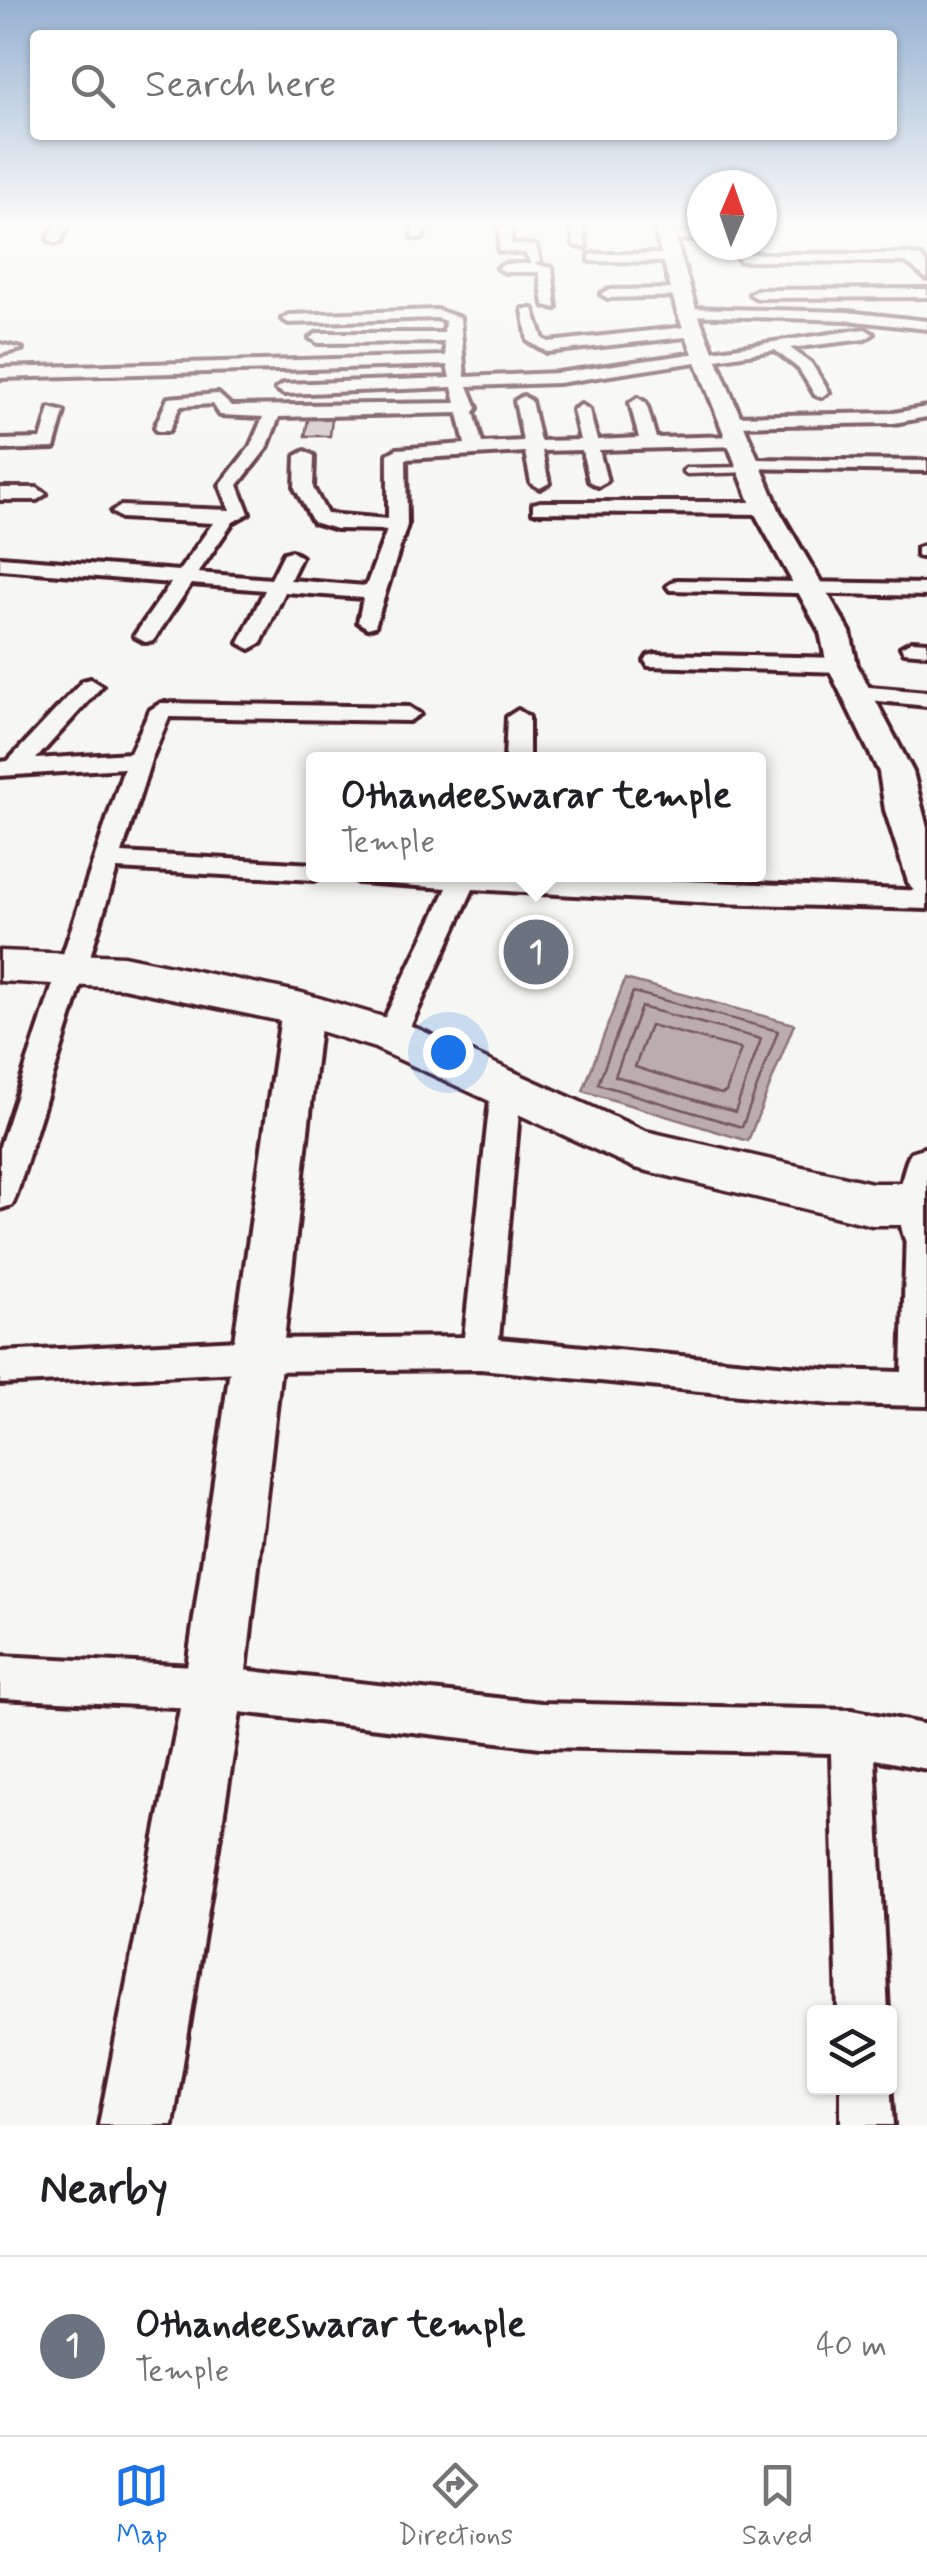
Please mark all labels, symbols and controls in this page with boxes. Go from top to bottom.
search box [30,30,897,140]
icon: search [65,58,120,113]
text: Search here [145,61,336,110]
north arrow [687,170,777,260]
popup [306,752,766,882]
text: Othandeeswarar temple [341,772,731,821]
text: Temple [341,821,435,863]
pin: 1 [504,914,568,990]
your location [423,1027,474,1078]
map controls [807,2005,897,2095]
button: layers [807,2005,897,2095]
text: Nearby [40,2163,168,2218]
text: Othandeeswarar temple [135,2301,526,2350]
text: 1 [65,2325,80,2367]
text: 40 m [816,2325,887,2367]
text: Temple [135,2350,230,2392]
tab: Map [114,2458,169,2555]
tab: Directions [398,2458,513,2555]
tab: Saved [742,2458,813,2555]

